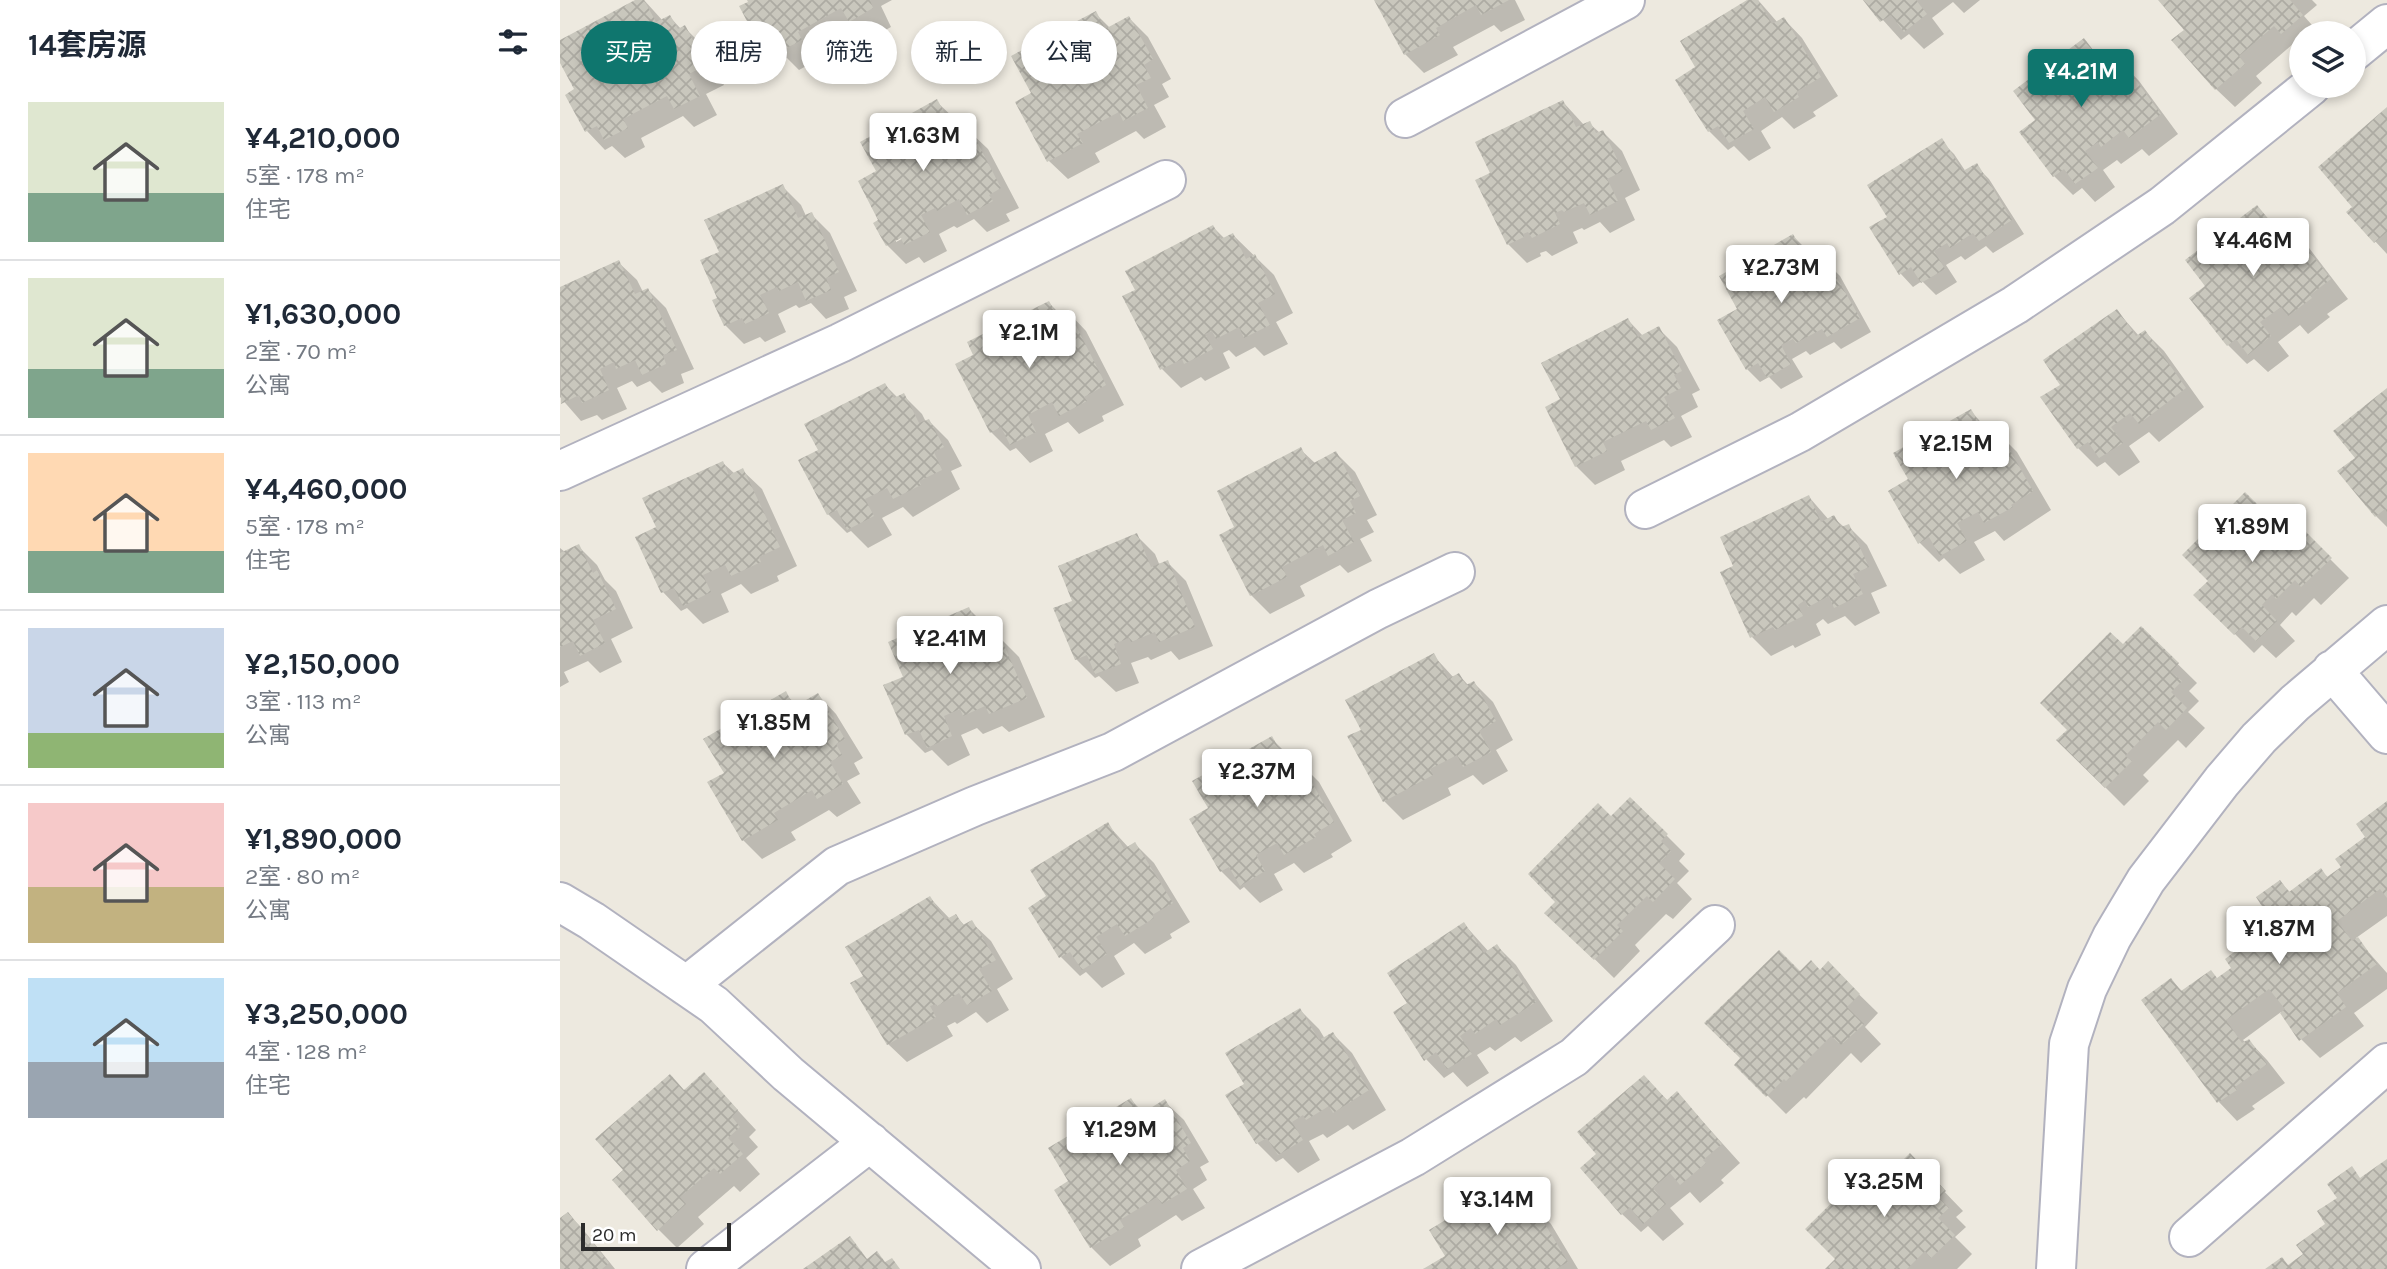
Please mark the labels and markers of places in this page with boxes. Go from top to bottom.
pin: ¥4.21M [2024,50,2138,109]
pin: ¥1.63M [866,114,980,173]
pin: ¥4.46M [2196,218,2310,278]
pin: ¥2.73M [1724,246,1838,305]
pin: ¥2.1M [980,310,1078,370]
pin: ¥2.15M [1899,421,2013,481]
pin: ¥1.89M [2195,504,2309,564]
pin: ¥2.41M [893,616,1007,676]
pin: ¥1.85M [717,700,831,760]
pin: ¥2.37M [1200,750,1314,809]
pin: ¥1.87M [2222,906,2336,966]
pin: ¥1.29M [1063,1108,1177,1167]
pin: ¥3.25M [1827,1160,1941,1219]
pin: ¥3.14M [1440,1178,1554,1237]

